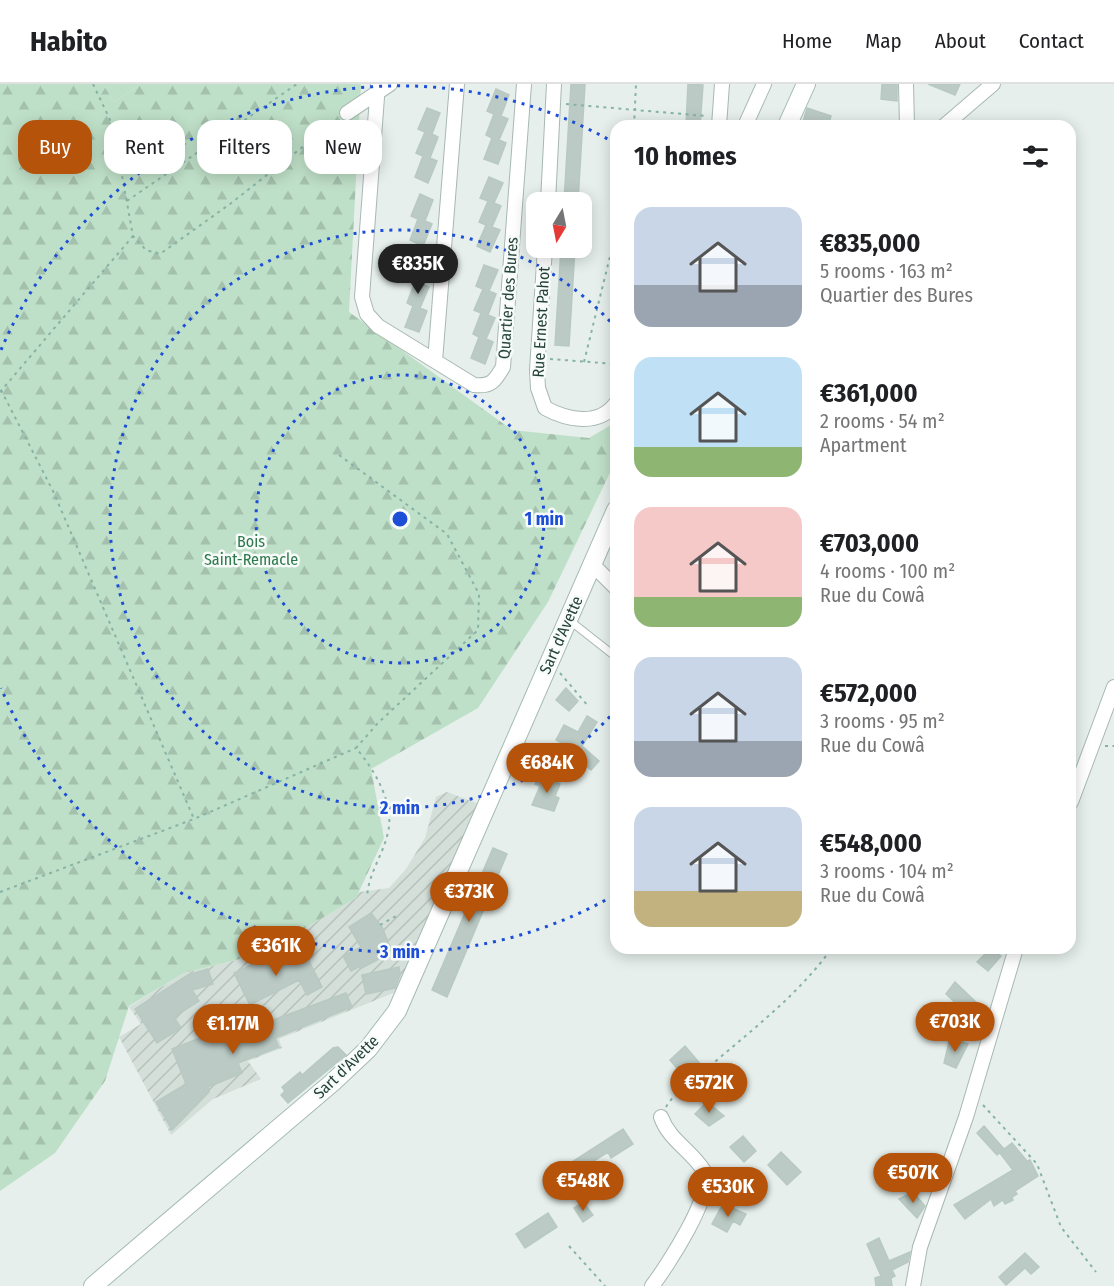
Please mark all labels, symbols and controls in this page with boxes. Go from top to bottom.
text: Habito [30,25,108,58]
text: Home [782,28,832,54]
text: Map [865,28,902,54]
text: About [935,28,986,54]
text: Contact [1019,28,1084,54]
chip: Buy [18,120,92,174]
chip: Rent [104,120,185,174]
chip: Filters [197,120,292,174]
chip: New [304,120,382,174]
icon: filters [1019,140,1052,173]
text: 10 homes [634,141,737,172]
north arrow [526,192,592,258]
map controls [526,192,592,258]
text: €835,000 [820,228,920,259]
icon: home [682,231,754,303]
street label: Quartier des Bures [494,236,522,360]
pin: €835K [376,244,460,295]
text: €835K [392,251,444,275]
text: 5 rooms · 163 m² [820,259,953,283]
street label: Rue Ernest Pahot [529,265,553,378]
text: Quartier des Bures [820,283,973,307]
text: €361,000 [820,378,918,409]
icon: home [682,381,754,453]
text: 2 rooms · 54 m² [820,409,945,433]
text: Apartment [820,433,907,457]
text: 1 min [524,508,564,530]
centre of rings [390,509,410,529]
text: €703,000 [820,528,919,559]
icon: home [682,531,754,603]
park label: Bois Saint-Remacle [204,532,298,569]
text: 4 rooms · 100 m² [820,559,955,583]
text: Rue du Cowâ [820,583,925,607]
street label: Sart d'Avette [535,593,587,677]
text: €572,000 [820,678,917,709]
icon: home [682,681,754,753]
text: 3 rooms · 95 m² [820,709,945,733]
text: Rue du Cowâ [820,733,925,757]
pin: €684K [505,743,589,794]
text: €684K [520,750,574,774]
text: 2 min [379,797,420,819]
text: €548,000 [820,828,922,859]
icon: home [682,831,754,903]
text: 3 rooms · 104 m² [820,859,954,883]
pin: €373K [427,872,511,923]
text: €373K [444,879,494,903]
text: Rue du Cowâ [820,883,925,907]
pin: €361K [234,926,318,977]
text: €361K [251,933,301,957]
text: 3 min [379,941,420,963]
pin: €703K [913,1002,997,1053]
pin: €1.17M [184,1004,282,1055]
text: €703K [930,1009,980,1033]
text: €1.17M [207,1011,259,1035]
street label: Sart d'Avette [309,1031,383,1103]
pin: €572K [667,1063,751,1114]
text: €572K [684,1070,734,1094]
pin: €507K [871,1153,955,1204]
text: €507K [887,1160,939,1184]
pin: €548K [541,1161,625,1212]
pin: €530K [686,1167,770,1218]
text: €548K [557,1168,610,1192]
text: €530K [702,1174,754,1198]

